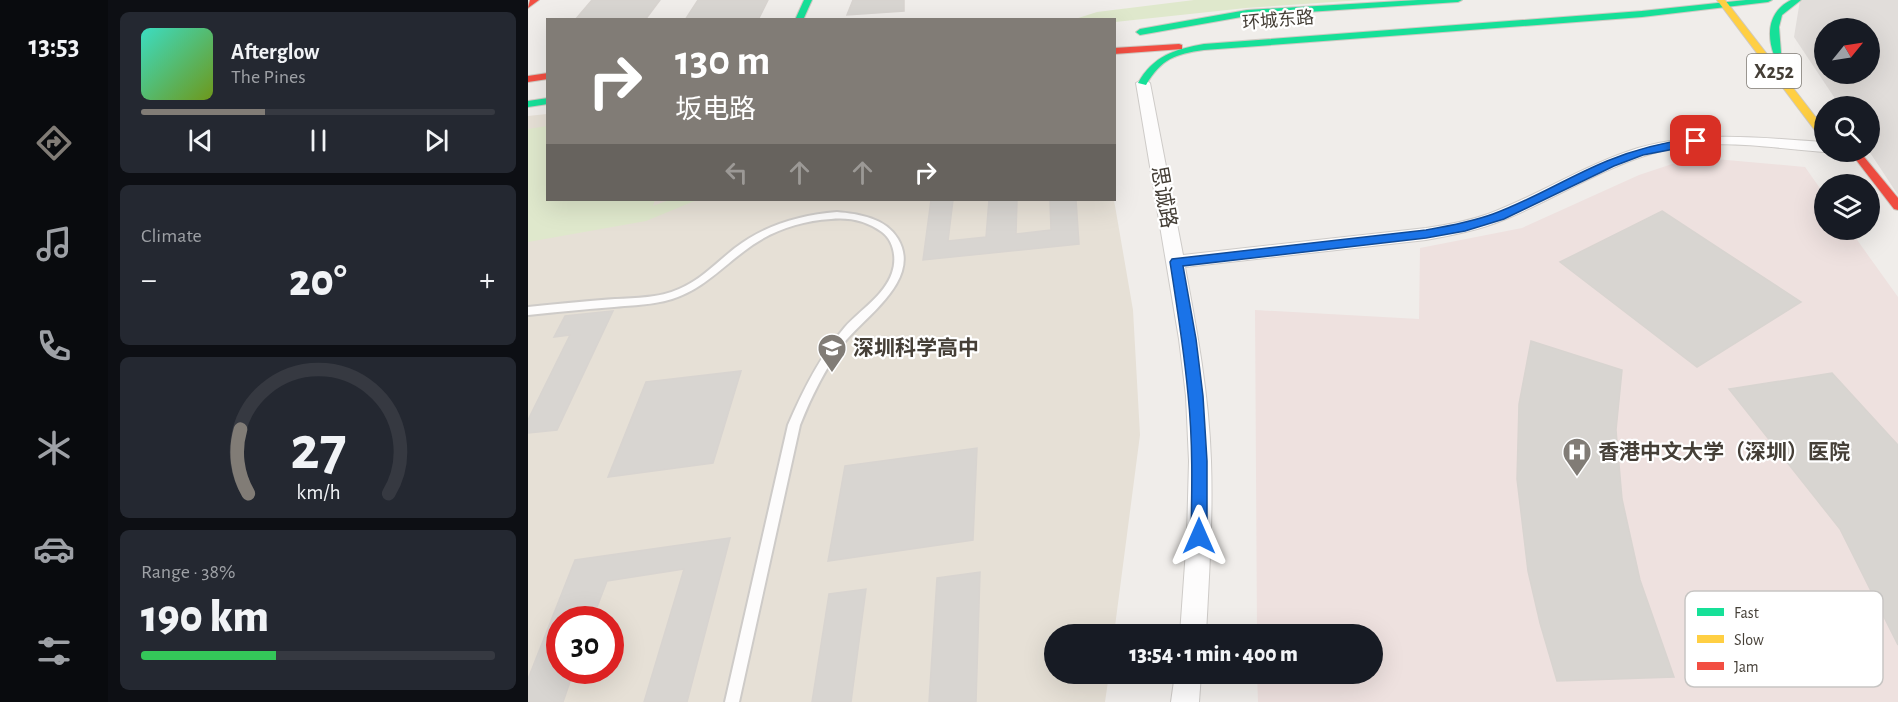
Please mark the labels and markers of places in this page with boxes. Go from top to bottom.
pin [1670,115,1721,166]
school or university icon: 深圳科学高中 [816,332,848,374]
place label: 深圳科学高中 [853,337,979,359]
hospital icon: 香港中文大学（深圳）医院 [1561,436,1593,478]
place label: 香港中文大学（深圳）医院 [1598,440,1850,463]

